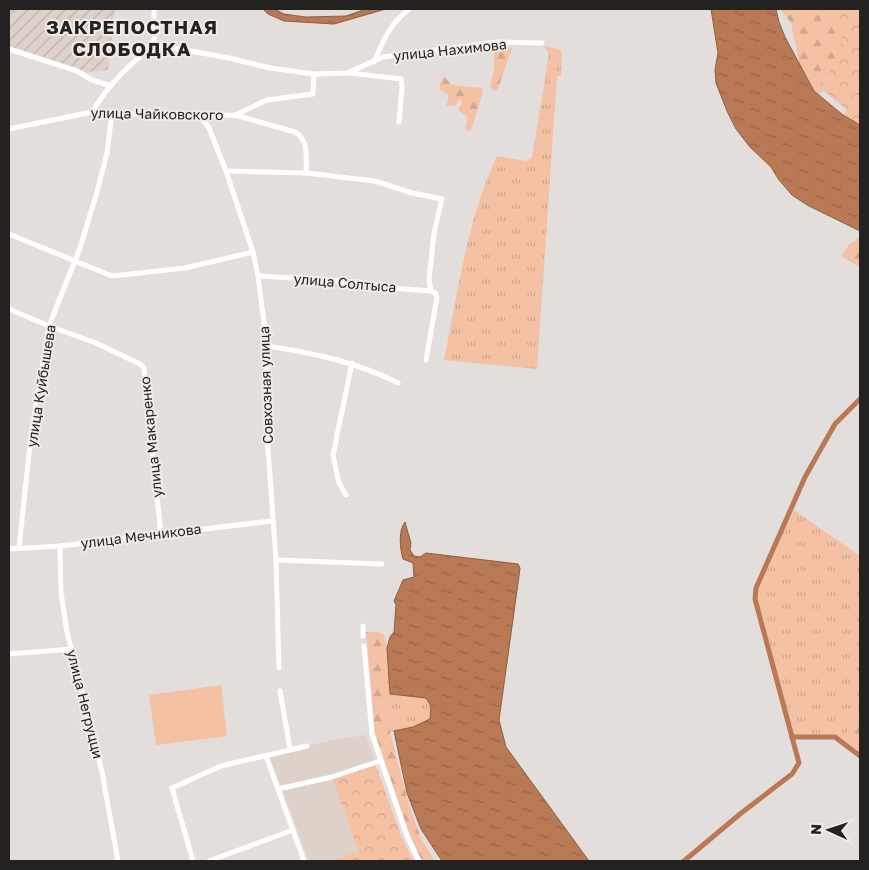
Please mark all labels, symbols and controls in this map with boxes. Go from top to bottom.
district label: ЗАКРЕПОСТНАЯ СЛОБОДКА [46,15,218,60]
street label: улица Нахимова [393,35,507,64]
street label: улица Чайковского [90,104,224,123]
street label: улица Солтыса [293,270,397,295]
street label: улица Куйбышева [22,323,59,448]
street label: Совхозная улица [255,326,276,444]
street label: улица Макаренко [136,376,165,498]
street label: улица Мечникова [80,520,202,551]
street label: улица Негруцци [64,648,107,760]
north arrow [804,805,854,855]
text: N [807,824,824,835]

